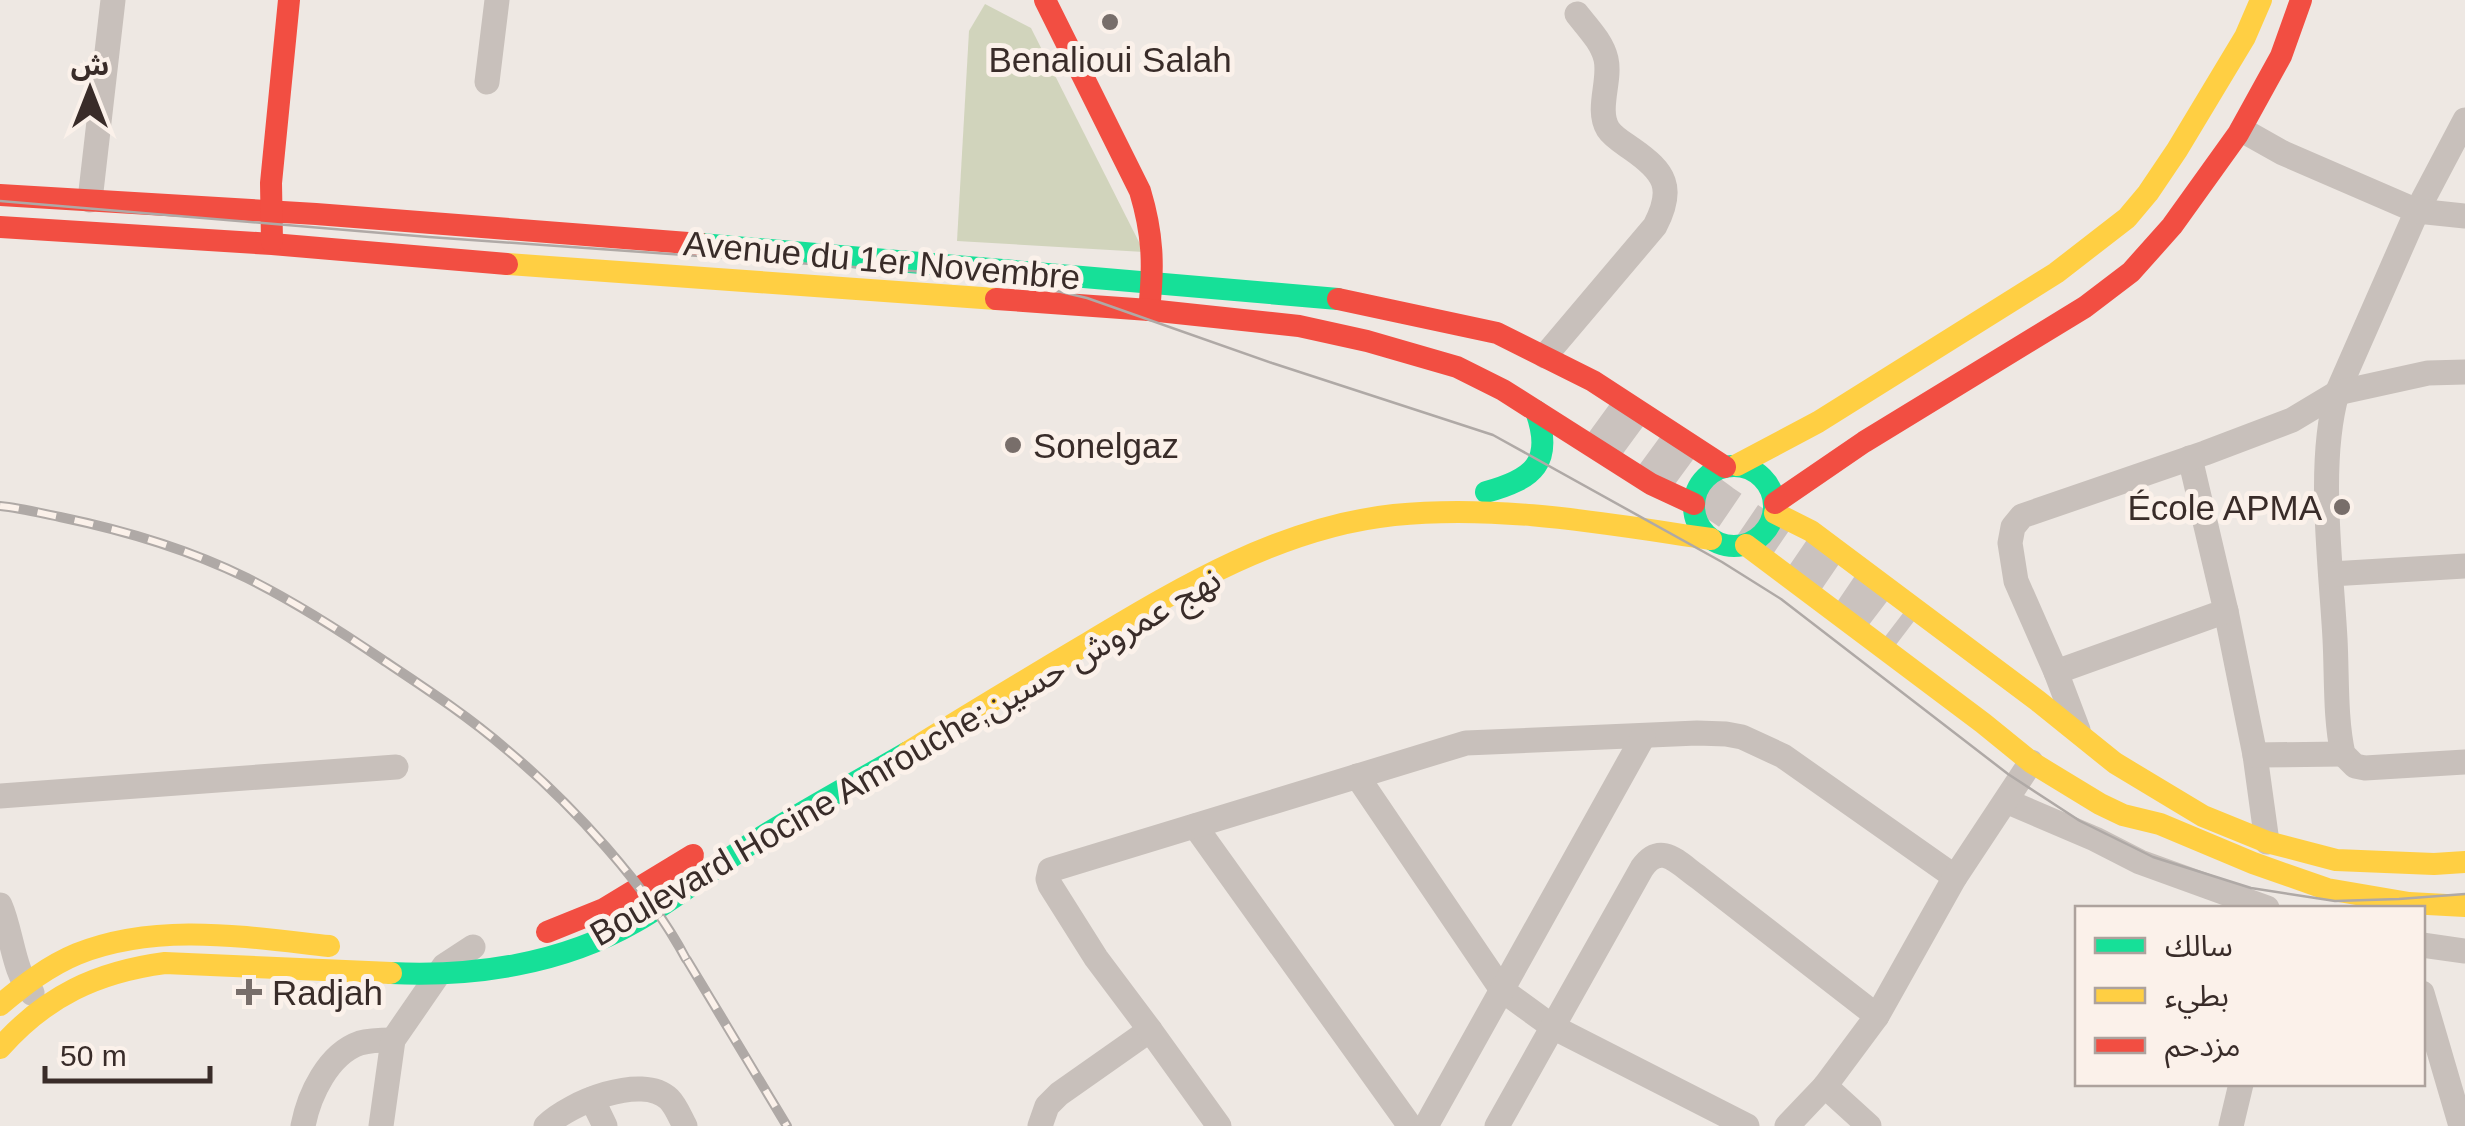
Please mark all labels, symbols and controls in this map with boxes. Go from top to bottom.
marker: Benalioui Salah [1099,11,1121,33]
north arrow [40,40,140,140]
place label: Benalioui Salah [988,40,1232,79]
text: ش [71,50,109,81]
street label: Avenue du 1er Novembre [682,223,1082,297]
place label: Sonelgaz [1033,426,1179,465]
marker: Sonelgaz [1002,434,1024,456]
place label: École APMA [2127,488,2323,527]
marker: École APMA [2331,496,2353,518]
street label: Boulevard Hocine Amrouche;نهج عمروش حسين [583,559,1231,959]
legend [2075,906,2425,1086]
text: سالك [2165,929,2233,962]
place label: Radjah [272,973,383,1012]
marker: Radjah [236,979,262,1005]
text: بطيء [2165,979,2229,1019]
scale bar [45,1021,210,1083]
text: مزدحم [2165,1029,2241,1069]
text: 50 m [60,1039,127,1072]

